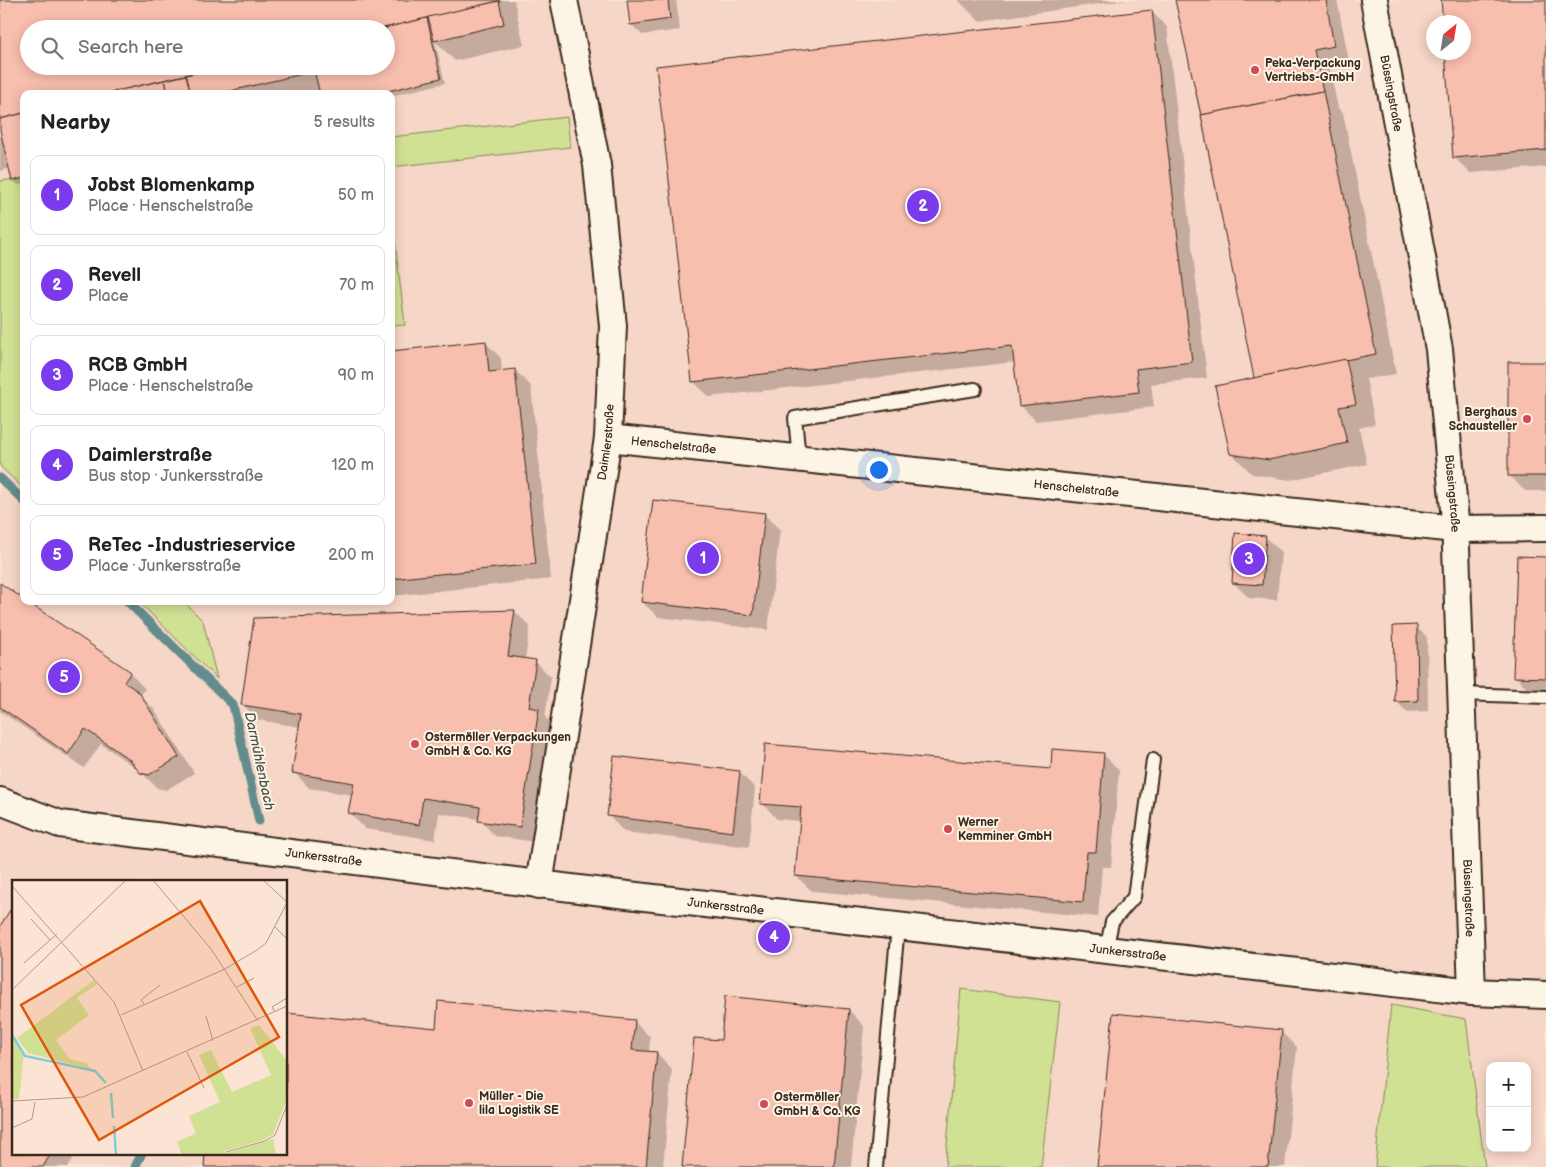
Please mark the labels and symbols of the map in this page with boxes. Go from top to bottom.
north arrow [1426,15,1471,60]
street label: Büssingstraße [1376,54,1405,133]
place label: Peka-Verpackung Vertriebs-GmbH [1265,56,1361,85]
marker: Peka-Verpackung Vertriebs-GmbH [1249,64,1261,76]
pin: 2 [907,187,939,225]
street label: Daimlerstraße [595,404,618,481]
place label: Berghaus Schausteller [1449,405,1517,434]
marker: Berghaus Schausteller [1521,413,1533,425]
street label: Henschelstraße [630,434,717,458]
street label: Büssingstraße [1441,454,1462,532]
your location [866,457,892,483]
street label: Henschelstraße [1033,477,1120,501]
pin: 1 [687,539,719,577]
pin: 3 [1233,540,1265,578]
pin: 5 [48,658,80,696]
water label: Darmühlenbach [241,710,278,812]
place label: Ostermöller Verpackungen GmbH & Co. KG [425,730,571,759]
marker: Ostermöller Verpackungen GmbH & Co. KG [409,738,421,750]
place label: Werner Kemminer GmbH [958,815,1052,844]
marker: Werner Kemminer GmbH [942,823,954,835]
street label: Junkersstraße [284,845,363,870]
street label: Büssingstraße [1459,859,1477,937]
inset map [12,880,288,1154]
street label: Junkersstraße [686,895,765,919]
pin: 4 [758,918,790,956]
street label: Junkersstraße [1089,941,1167,965]
place label: Müller - Die lila Logistik SE [479,1089,559,1118]
place label: Ostermöller GmbH & Co. KG [774,1090,861,1119]
marker: Müller - Die lila Logistik SE [463,1097,475,1109]
marker: Ostermöller GmbH & Co. KG [758,1098,770,1110]

